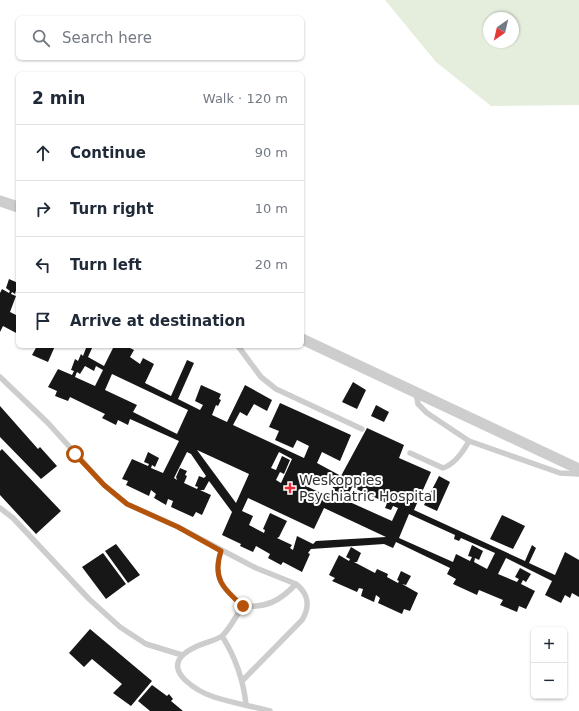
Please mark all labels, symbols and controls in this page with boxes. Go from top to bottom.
north arrow [483,12,519,48]
search box [16,16,304,60]
icon: search [30,27,52,49]
text: Search here [62,29,152,47]
text: 2 min [32,88,85,108]
text: Walk · 120 m [203,91,288,106]
icon: ahead [32,142,54,164]
text: Continue [70,144,146,162]
text: 90 m [255,145,288,160]
icon: right [32,198,54,220]
text: Turn right [70,200,154,218]
text: 10 m [255,201,288,216]
icon: left [32,254,54,276]
text: Turn left [70,256,142,274]
text: 20 m [255,257,288,272]
icon: arrive [32,310,54,332]
text: Arrive at destination [70,312,245,330]
route start [66,445,84,463]
place label: Weskoppies Psychiatric Hospital [299,472,436,504]
marker: Weskoppies Psychiatric Hospital [284,482,296,494]
route end [234,597,252,615]
map controls [531,627,567,699]
button: + [531,627,567,663]
button: − [531,663,567,699]

